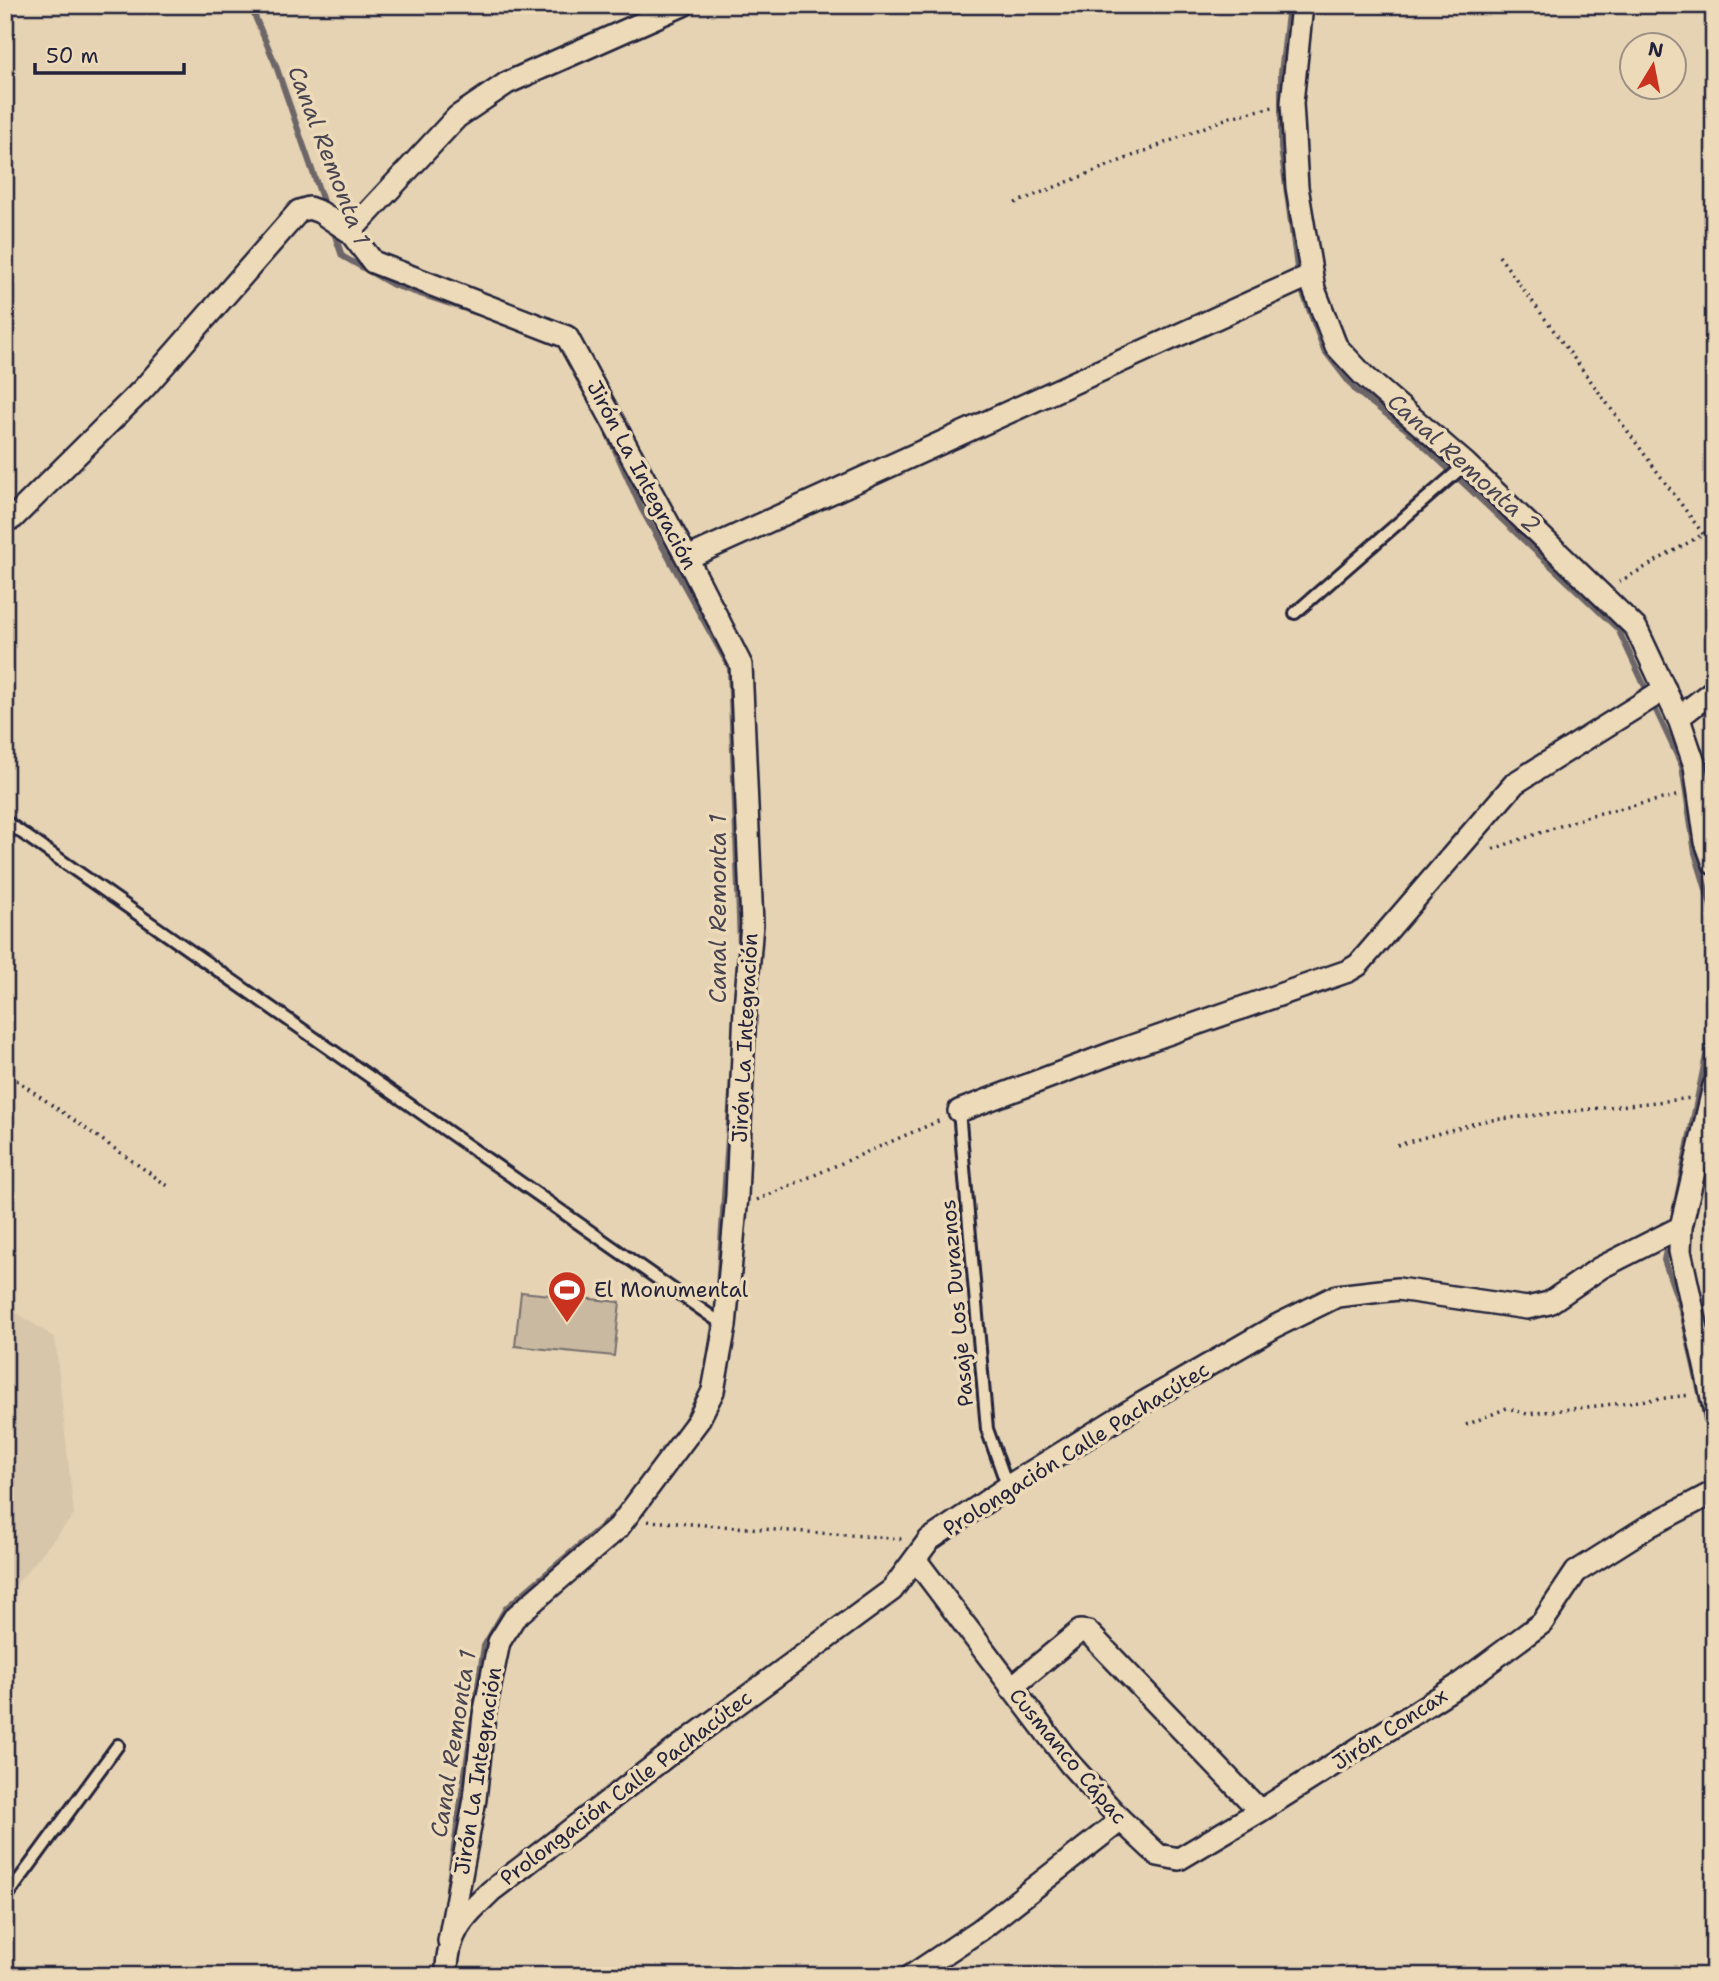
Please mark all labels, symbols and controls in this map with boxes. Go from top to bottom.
scale bar [35,32,184,76]
north arrow [1618,32,1688,102]
text: N [1646,36,1665,63]
text: 50 m [46,42,99,70]
water label: Canal Remonta 1 [281,61,377,249]
street label: Jirón La Integración [580,376,704,574]
water label: Canal Remonta 2 [1381,386,1547,540]
water label: Canal Remonta 1 [703,814,733,1003]
street label: Jirón La Integración [726,932,764,1144]
street label: Pasaje Los Duraznos [934,1198,980,1408]
sports icon: El Monumental [546,1269,588,1324]
place label: El Monumental [594,1276,749,1304]
street label: Prolongación Calle Pachacútec [938,1355,1214,1543]
water label: Canal Remonta 1 [423,1648,483,1840]
street label: Jirón La Integración [448,1665,508,1877]
street label: Jirón Concax [1327,1681,1453,1777]
street label: Cusmanco Cápac [1003,1682,1133,1830]
street label: Prolongación Calle Pachacútec [494,1684,758,1892]

